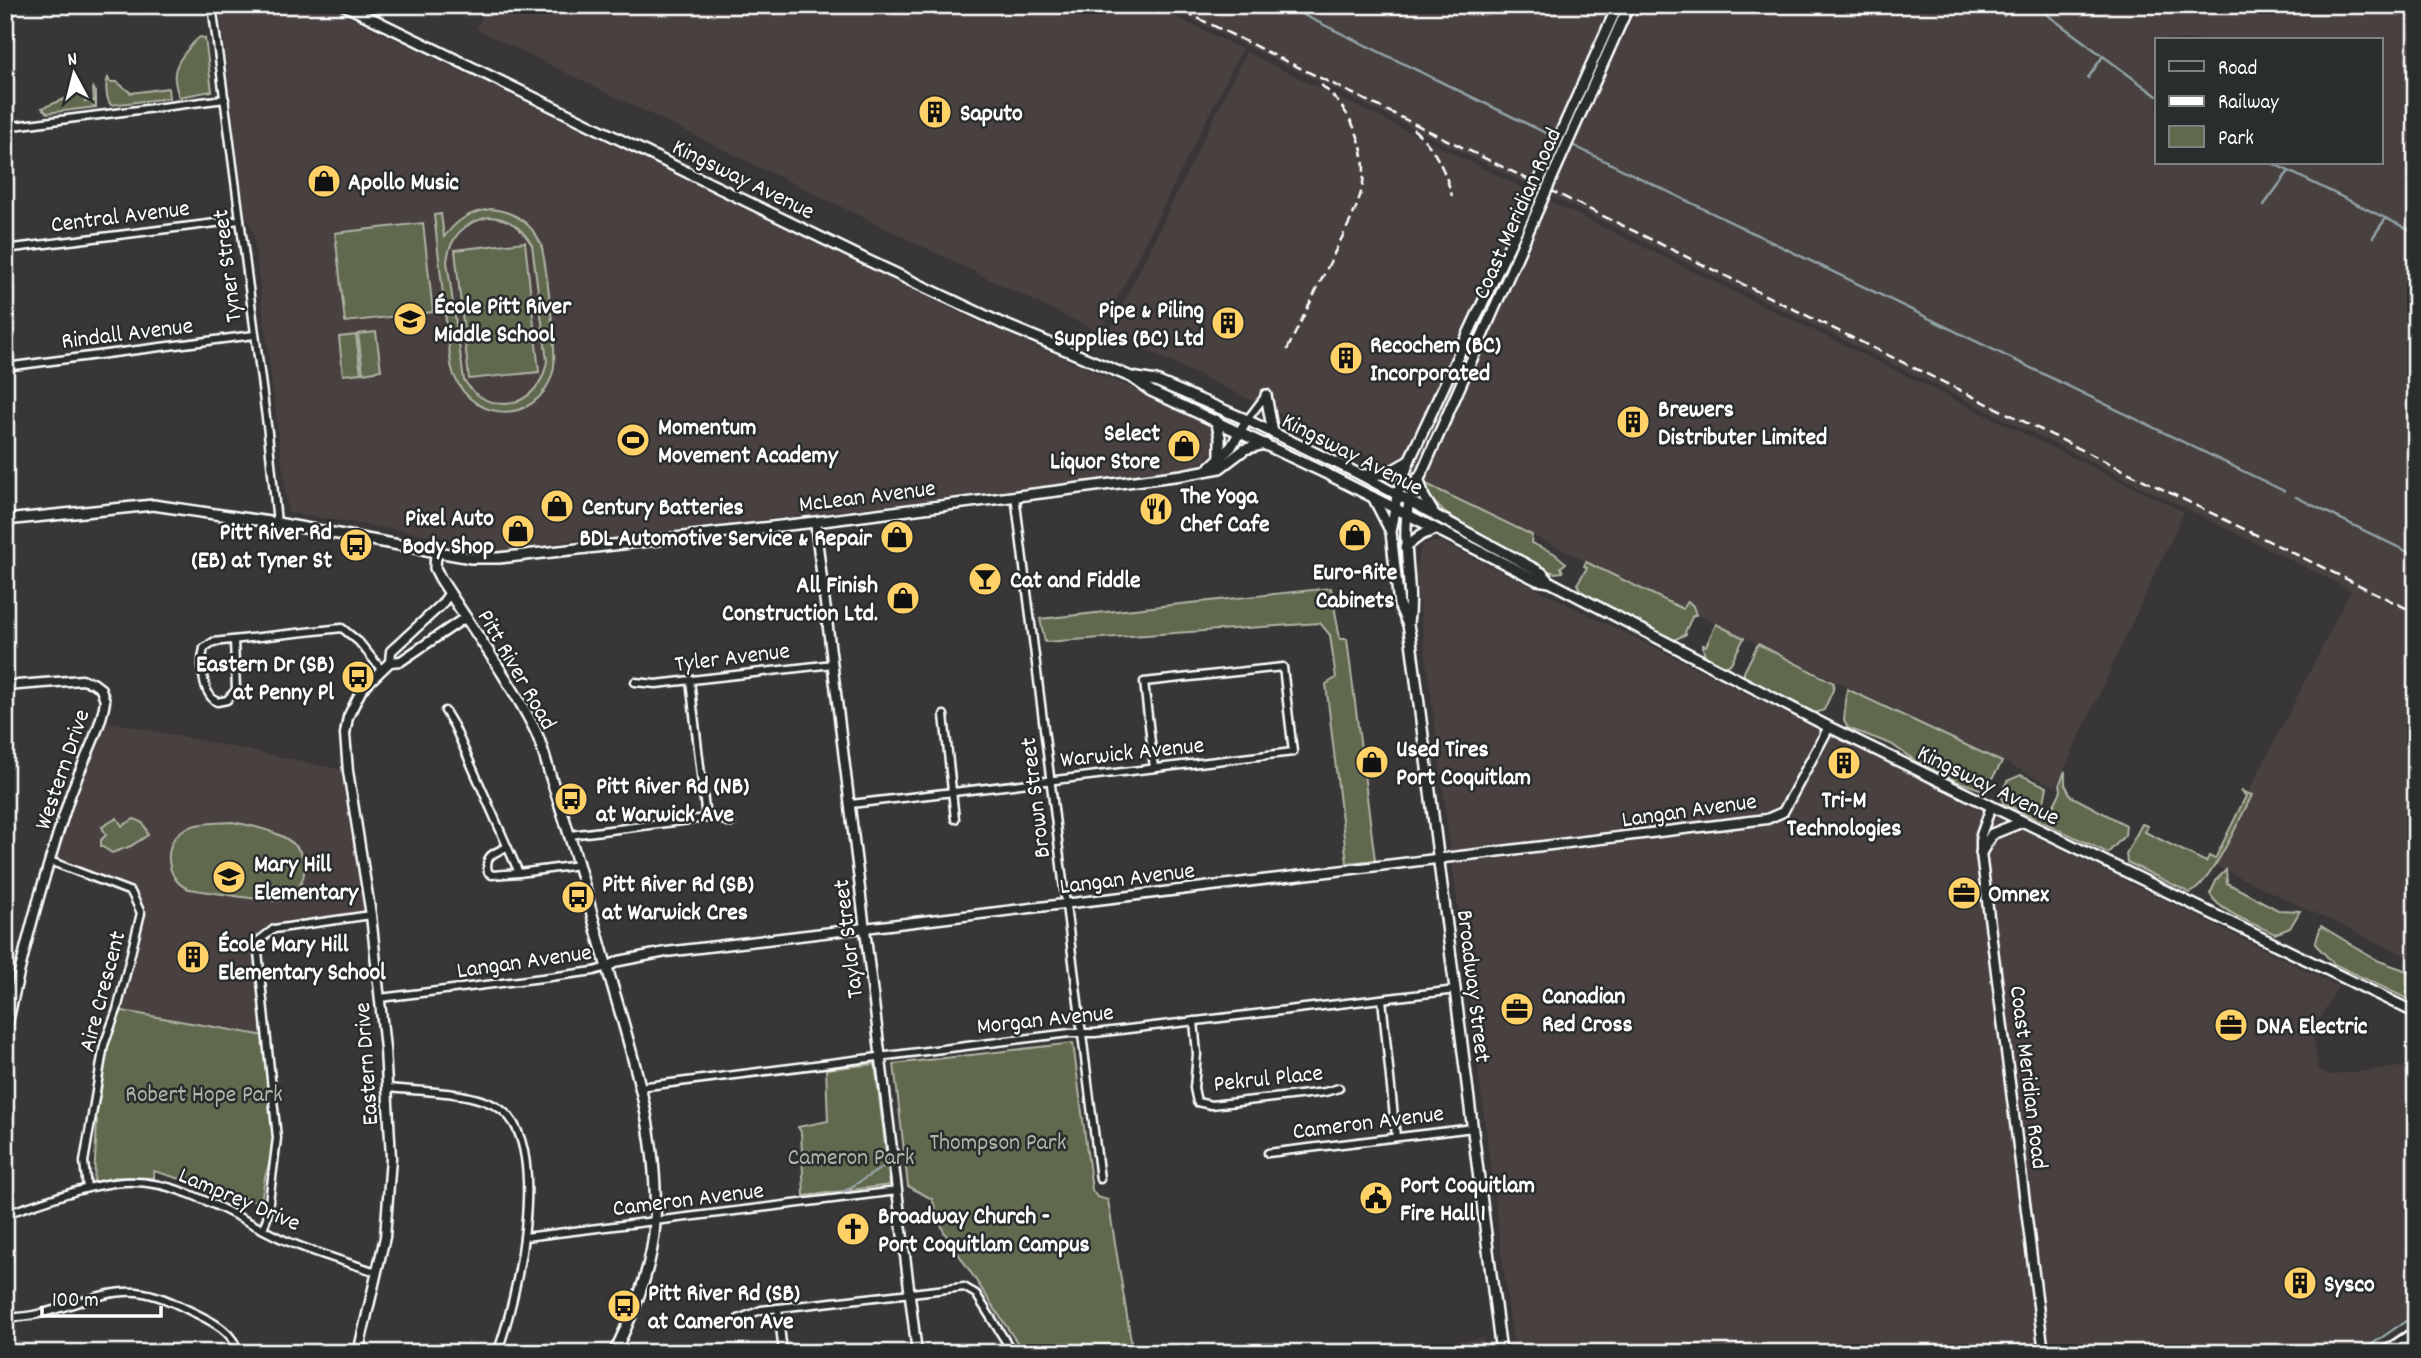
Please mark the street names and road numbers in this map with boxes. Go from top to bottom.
street label: Coast Meridian Road [1466,123,1572,305]
street label: Kingsway Avenue [666,131,820,230]
street label: Central Avenue [49,193,192,243]
street label: Tyner Street [205,207,253,324]
street label: Rindall Avenue [60,310,195,360]
street label: Kingsway Avenue [1275,405,1428,506]
street label: McLean Avenue [797,473,938,523]
street label: Pitt River Road [467,604,564,737]
street label: Tyler Avenue [673,635,792,683]
street label: Western Drive [27,705,100,835]
street label: Warwick Avenue [1059,730,1206,778]
street label: Brown Street [1013,735,1061,860]
street label: Kingsway Avenue [1911,737,2065,836]
street label: Langan Avenue [1620,786,1759,838]
street label: Langan Avenue [1058,855,1197,905]
street label: Taylor Street [826,877,874,1000]
street label: Broadway Street [1446,908,1498,1065]
street label: Aire Crescent [71,927,136,1056]
street label: Langan Avenue [455,937,594,989]
street label: Coast Meridian Road [1999,984,2055,1171]
street label: Morgan Avenue [975,997,1116,1045]
street label: Eastern Drive [347,1001,389,1127]
street label: Pekrul Place [1212,1057,1325,1103]
street label: Cameron Avenue [1291,1098,1446,1150]
street label: Lamprey Drive [173,1160,305,1242]
street label: Cameron Avenue [611,1175,766,1227]

